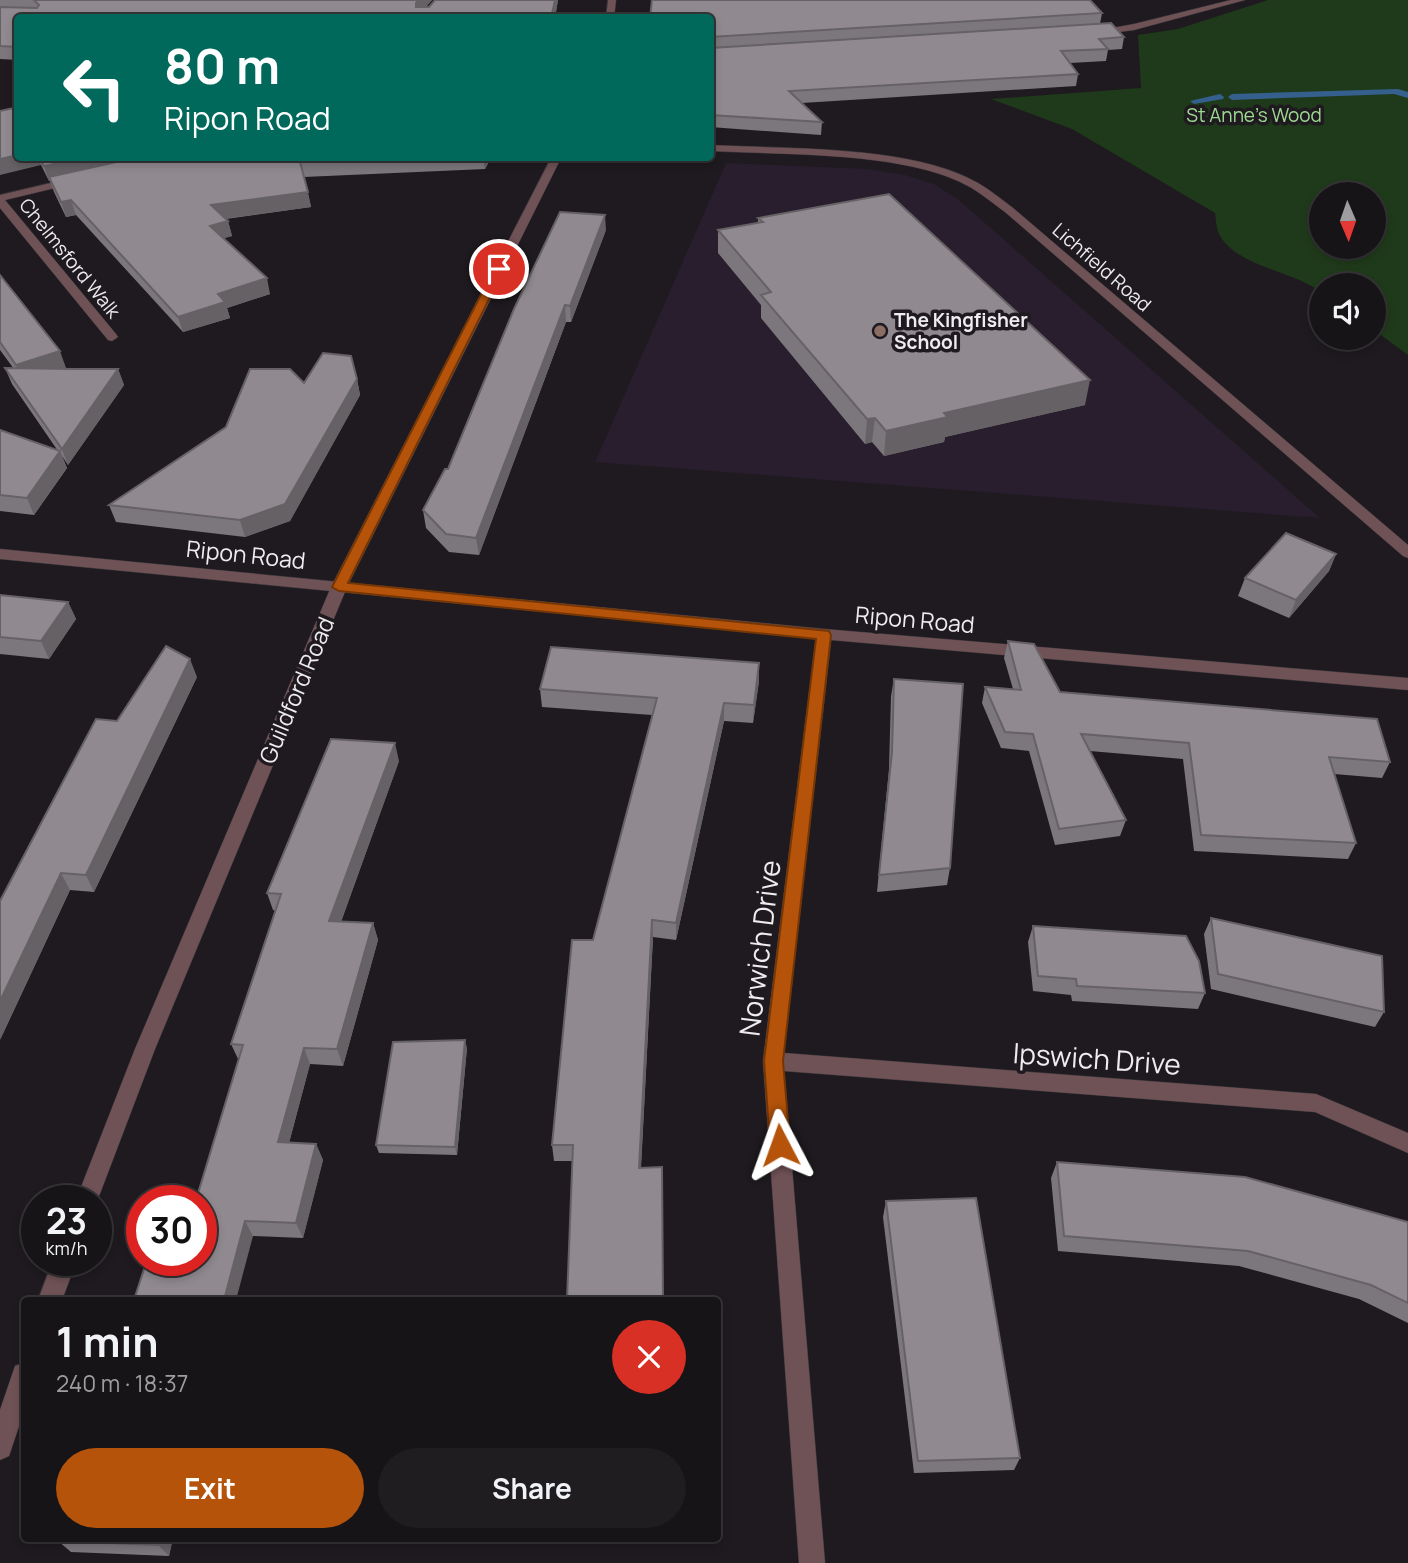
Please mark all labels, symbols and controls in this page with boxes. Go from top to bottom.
text: 80 m [164,32,280,99]
icon: left [49,42,140,133]
text: Ripon Road [164,96,331,140]
park label: St Anne's Wood [1186,102,1322,128]
north arrow [1309,182,1386,259]
map controls [1309,182,1386,350]
street label: Chelmsford Walk [14,193,127,324]
street label: Lichfield Road [1047,217,1157,317]
pin [469,239,529,299]
icon: arrive [480,250,518,288]
button: sound [1309,273,1386,350]
place label: The Kingfisher School [894,307,1028,355]
marker: The Kingfisher School [872,323,888,339]
street label: Ripon Road [185,532,307,576]
street label: Ripon Road [854,598,976,640]
street label: Guildford Road [251,612,341,768]
street label: Norwich Drive [729,858,789,1038]
street label: Ipswich Drive [1012,1033,1182,1083]
position arrow [743,1108,817,1182]
speed limit sign: 30 [126,1185,217,1276]
text: 23 [46,1197,87,1245]
text: km/h [46,1236,87,1260]
text: 1 min [56,1312,159,1370]
button: close [612,1320,686,1394]
text: 240 m · 18:37 [56,1367,188,1399]
button: Exit [56,1448,364,1528]
button: Share [378,1448,686,1528]

